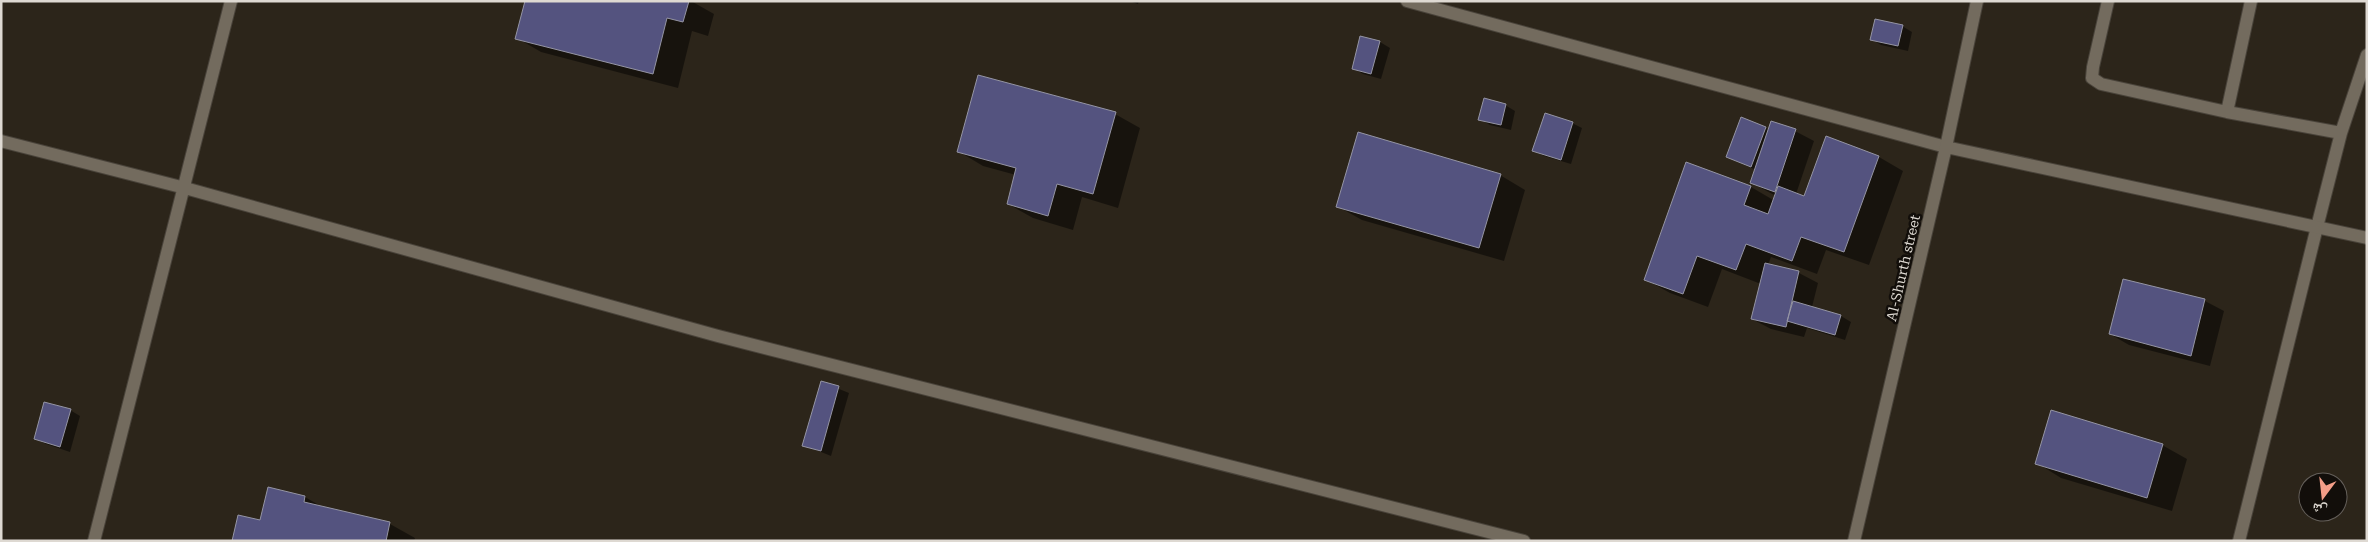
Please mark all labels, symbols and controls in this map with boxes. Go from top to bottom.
street label: Al-Shurth street [1883,213,1923,323]
north arrow [2298,472,2348,522]
text: ش [2310,499,2329,519]

